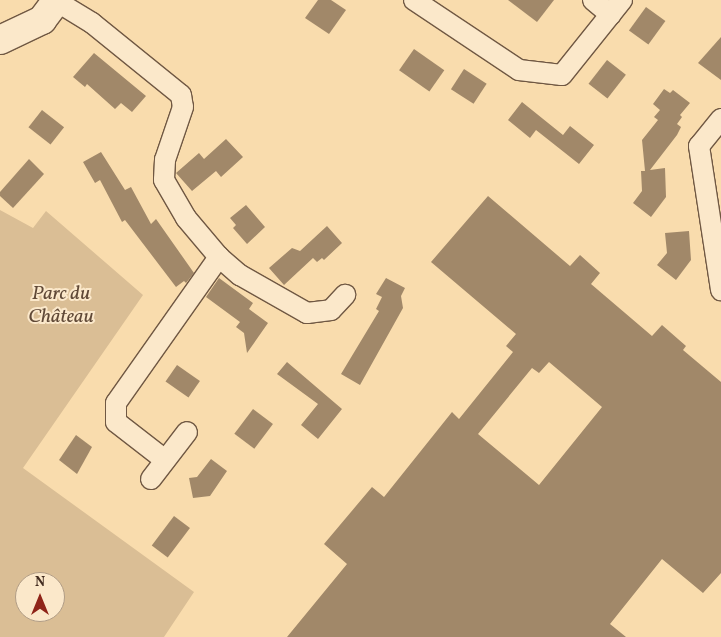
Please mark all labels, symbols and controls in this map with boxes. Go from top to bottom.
park label: Parc du Château [28,282,94,329]
north arrow [15,572,65,622]
text: N [35,573,45,592]

